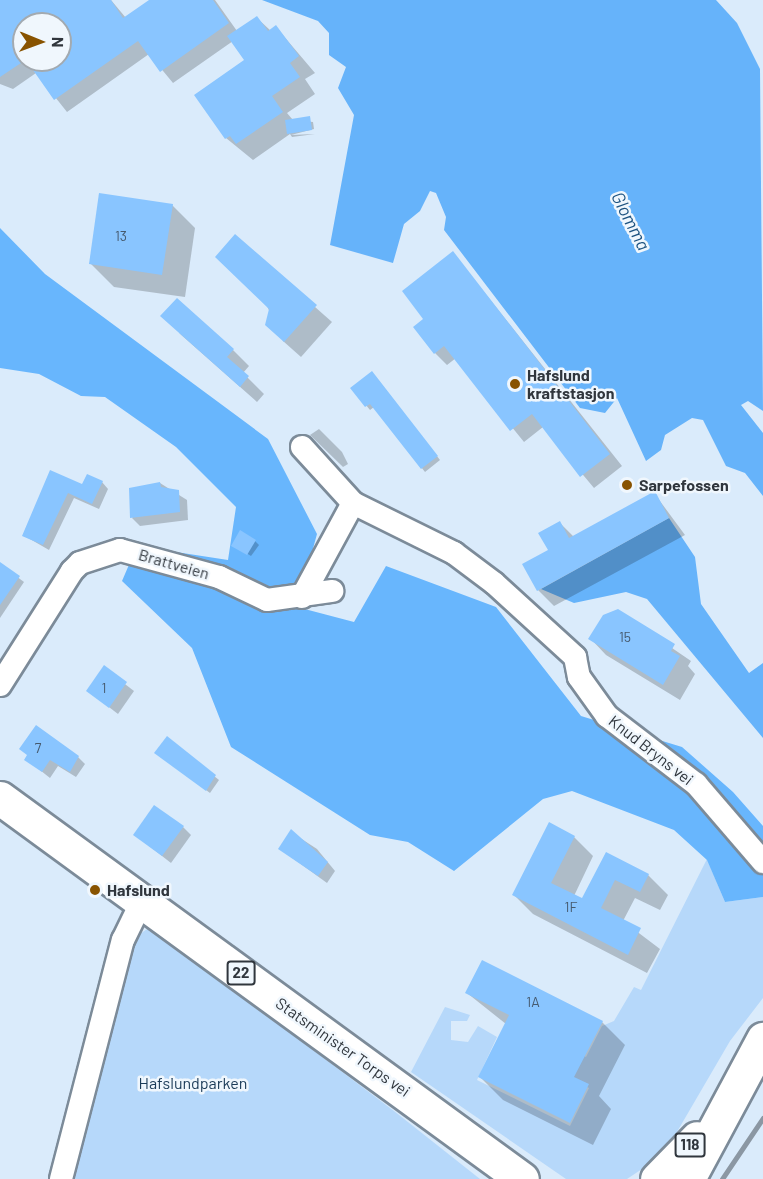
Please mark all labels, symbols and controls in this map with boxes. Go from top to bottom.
north arrow [12,12,72,72]
text: N [49,37,68,48]
water label: Glomma [607,188,655,254]
house number: 13 [115,228,127,244]
place label: Hafslund kraftstasjon [527,365,614,403]
marker: Hafslund kraftstasjon [508,377,522,391]
place label: Sarpefossen [639,475,729,495]
marker: Sarpefossen [620,478,634,492]
street label: Brattveien [136,545,212,583]
house number: 15 [619,629,631,645]
house number: 1 [102,680,106,696]
street label: Knud Bryns vei [605,711,697,789]
house number: 7 [35,740,41,756]
place label: Hafslund [107,880,170,900]
marker: Hafslund [88,883,102,897]
house number: 1F [565,899,577,915]
road number: 22 [226,961,256,985]
street label: Statsminister Torps vei [272,993,414,1101]
house number: 1A [526,994,540,1010]
park label: Hafslundparken [139,1073,247,1093]
road number: 118 [674,1133,706,1157]

